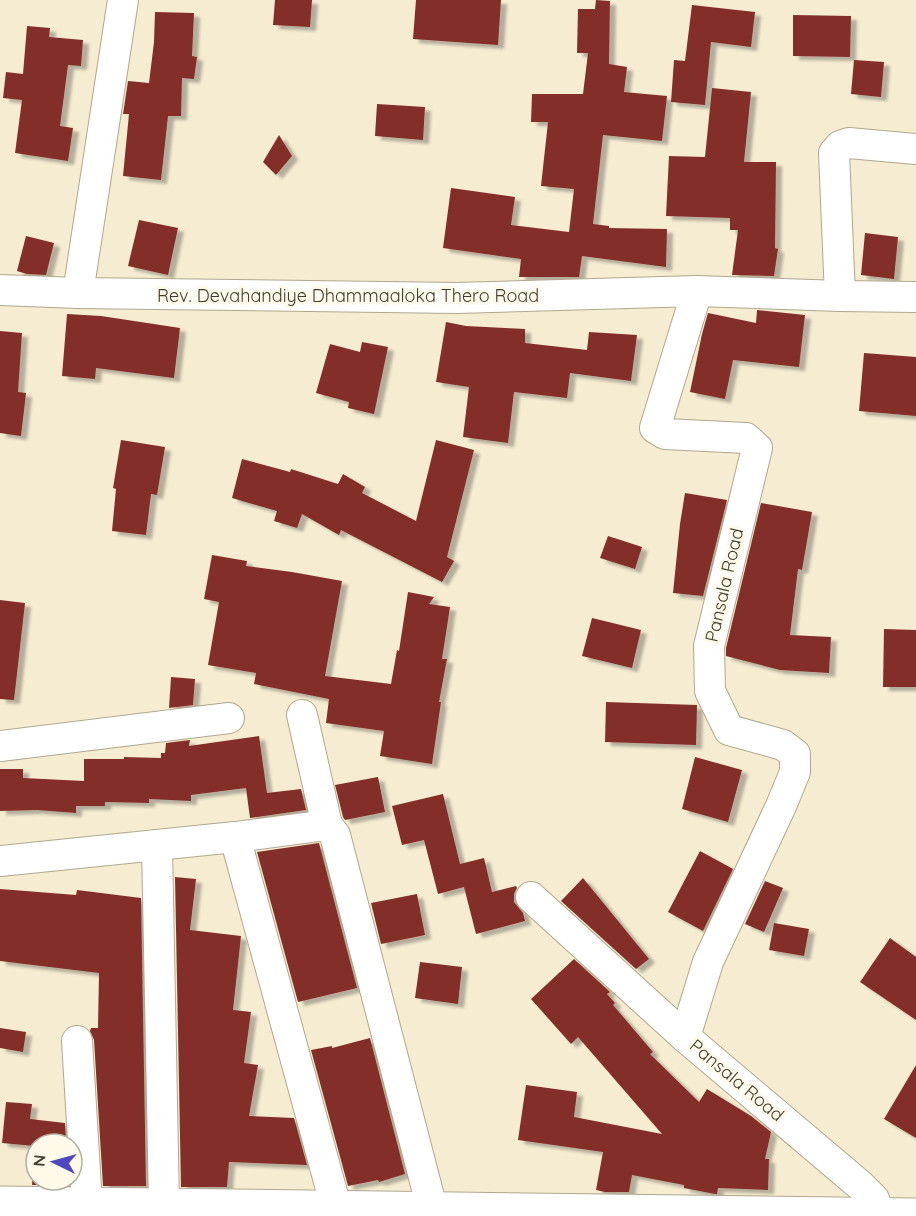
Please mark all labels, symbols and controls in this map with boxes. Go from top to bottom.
street label: Rev. Devahandiye Dhammaaloka Thero Road [157,284,539,307]
street label: Pansala Road [700,526,748,644]
street label: Pansala Road [685,1034,789,1126]
north arrow [24,1132,84,1192]
text: N [29,1154,50,1167]

